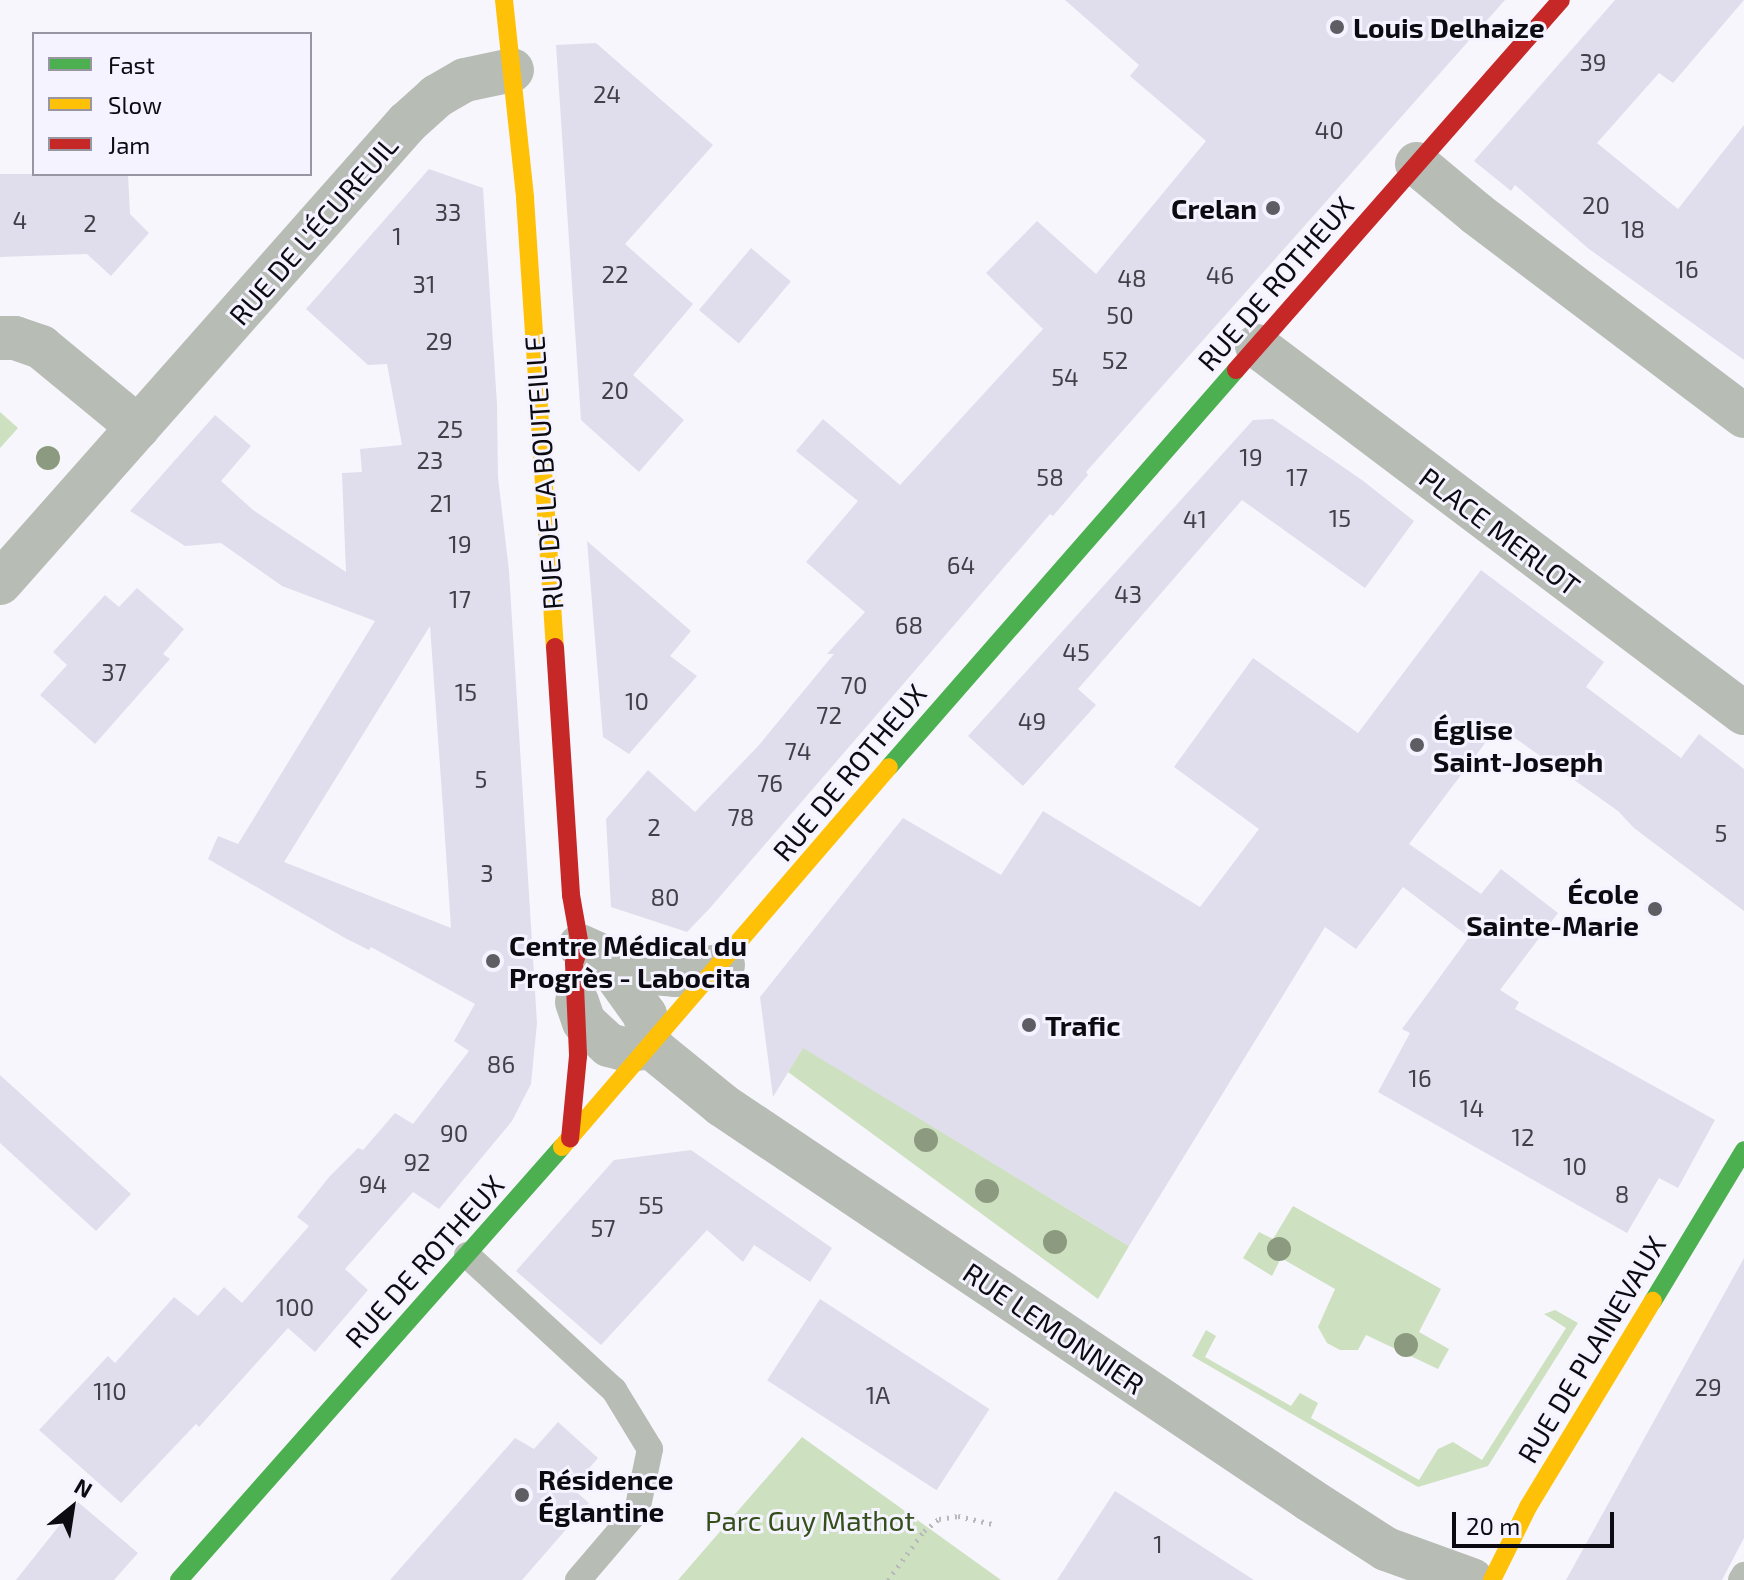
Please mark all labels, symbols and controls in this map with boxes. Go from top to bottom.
place label: Louis Delhaize [1353,10,1545,44]
marker: Louis Delhaize [1328,18,1346,36]
legend [32,32,312,176]
house number: 39 [1579,48,1607,76]
text: Fast [108,50,155,79]
house number: 24 [593,80,621,108]
text: Slow [108,90,162,119]
house number: 40 [1314,116,1344,144]
street label: RUE DE L'ÉCUREUIL [222,129,404,331]
text: Jam [108,130,150,159]
street label: RUE DE ROTHEUX [1190,189,1360,377]
place label: Crelan [1171,191,1257,225]
house number: 20 [1582,191,1610,219]
house number: 33 [435,198,461,226]
marker: Crelan [1264,199,1282,217]
house number: 4 [13,206,27,234]
house number: 2 [83,209,97,237]
house number: 18 [1621,215,1645,243]
house number: 1 [392,222,402,250]
house number: 16 [1675,255,1699,283]
house number: 22 [602,260,628,288]
house number: 46 [1206,261,1234,289]
house number: 48 [1117,264,1147,292]
house number: 31 [413,270,435,298]
house number: 50 [1106,301,1134,329]
house number: 29 [425,327,453,355]
street label: RUE DE LA BOUTEILLE [517,335,569,611]
house number: 52 [1102,346,1128,374]
house number: 54 [1051,363,1079,391]
house number: 20 [601,376,629,404]
house number: 25 [437,415,463,443]
house number: 19 [1239,443,1263,471]
house number: 23 [417,446,443,474]
street label: PLACE MERLOT [1413,460,1587,602]
house number: 58 [1036,463,1064,491]
house number: 17 [1286,463,1308,491]
house number: 21 [429,489,453,517]
house number: 15 [1329,504,1351,532]
house number: 41 [1183,505,1207,533]
house number: 19 [448,530,472,558]
house number: 64 [947,551,975,579]
house number: 43 [1114,580,1142,608]
house number: 17 [449,585,471,613]
house number: 68 [895,611,923,639]
house number: 45 [1062,638,1090,666]
house number: 37 [101,658,127,686]
house number: 70 [841,671,867,699]
street label: RUE DE ROTHEUX [765,677,933,867]
house number: 15 [455,678,477,706]
house number: 10 [625,687,649,715]
house number: 72 [816,701,842,729]
house number: 49 [1018,707,1046,735]
place label: Église Saint-Joseph [1433,712,1603,778]
marker: Église Saint-Joseph [1408,736,1426,754]
house number: 74 [784,737,812,765]
house number: 5 [475,765,487,793]
house number: 76 [757,769,783,797]
house number: 78 [728,803,754,831]
house number: 2 [647,813,661,841]
house number: 5 [1715,819,1727,847]
house number: 3 [480,859,494,887]
place label: École Sainte-Marie [1466,876,1639,942]
house number: 80 [650,883,680,911]
marker: École Sainte-Marie [1646,900,1664,918]
place label: Centre Médical du Progrès - Labocita [509,928,750,994]
marker: Centre Médical du Progrès - Labocita [484,952,502,970]
place label: Trafic [1045,1008,1120,1042]
marker: Trafic [1020,1016,1038,1034]
house number: 86 [487,1050,515,1078]
house number: 16 [1408,1064,1432,1092]
house number: 14 [1460,1094,1484,1122]
house number: 90 [440,1119,468,1147]
house number: 12 [1511,1123,1535,1151]
house number: 92 [403,1148,431,1176]
house number: 10 [1563,1152,1587,1180]
street label: RUE DE ROTHEUX [338,1168,510,1354]
house number: 94 [359,1170,387,1198]
house number: 8 [1615,1180,1629,1208]
house number: 55 [638,1191,664,1219]
house number: 57 [590,1214,616,1242]
street label: RUE DE PLAINEVAUX [1510,1230,1672,1468]
street label: RUE LEMONNIER [957,1255,1151,1401]
house number: 100 [276,1293,314,1321]
house number: 29 [1694,1373,1722,1401]
house number: 110 [93,1377,127,1405]
house number: 1A [866,1381,890,1409]
place label: Résidence Églantine [538,1462,674,1528]
north arrow [32,1468,112,1548]
text: N [71,1472,97,1502]
marker: Résidence Églantine [513,1486,531,1504]
scale bar [1456,1496,1618,1546]
park label: Parc Guy Mathot [705,1503,915,1537]
text: 20 m [1466,1511,1520,1540]
house number: 1 [1153,1530,1163,1558]

